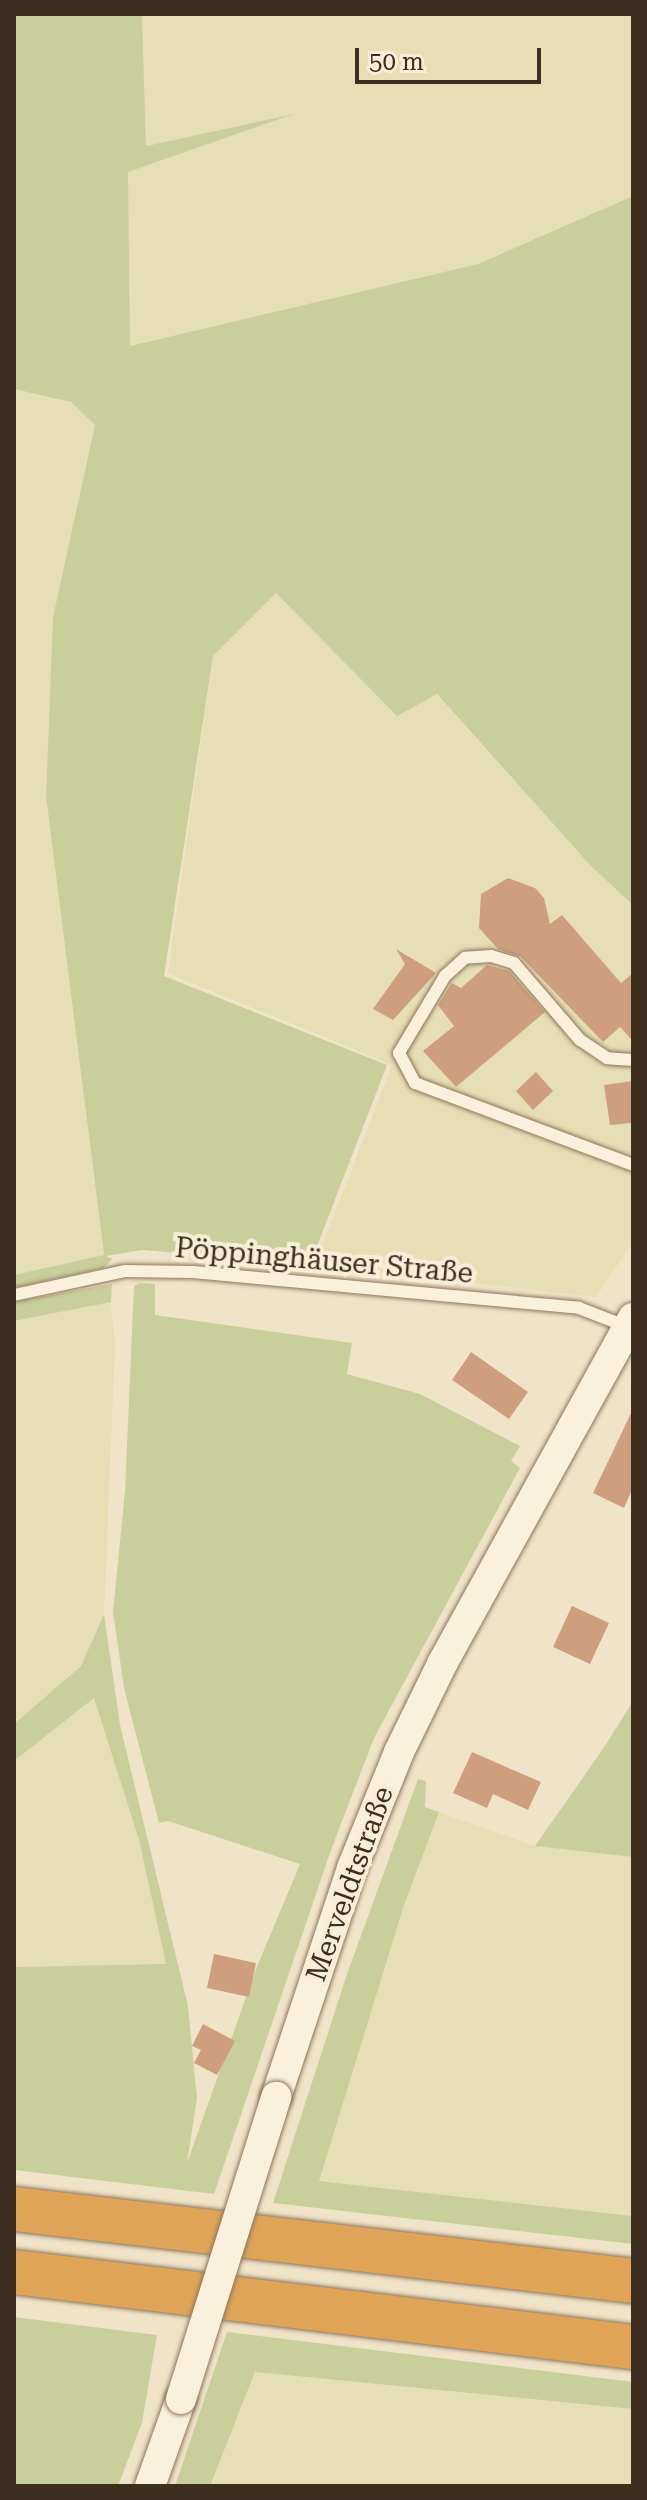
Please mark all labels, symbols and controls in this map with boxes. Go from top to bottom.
scale bar [359,32,545,82]
text: 50 m [369,48,424,76]
street label: Pöppinghäuser Straße [174,1231,474,1291]
street label: Merveldtstraße [299,1782,401,1986]

